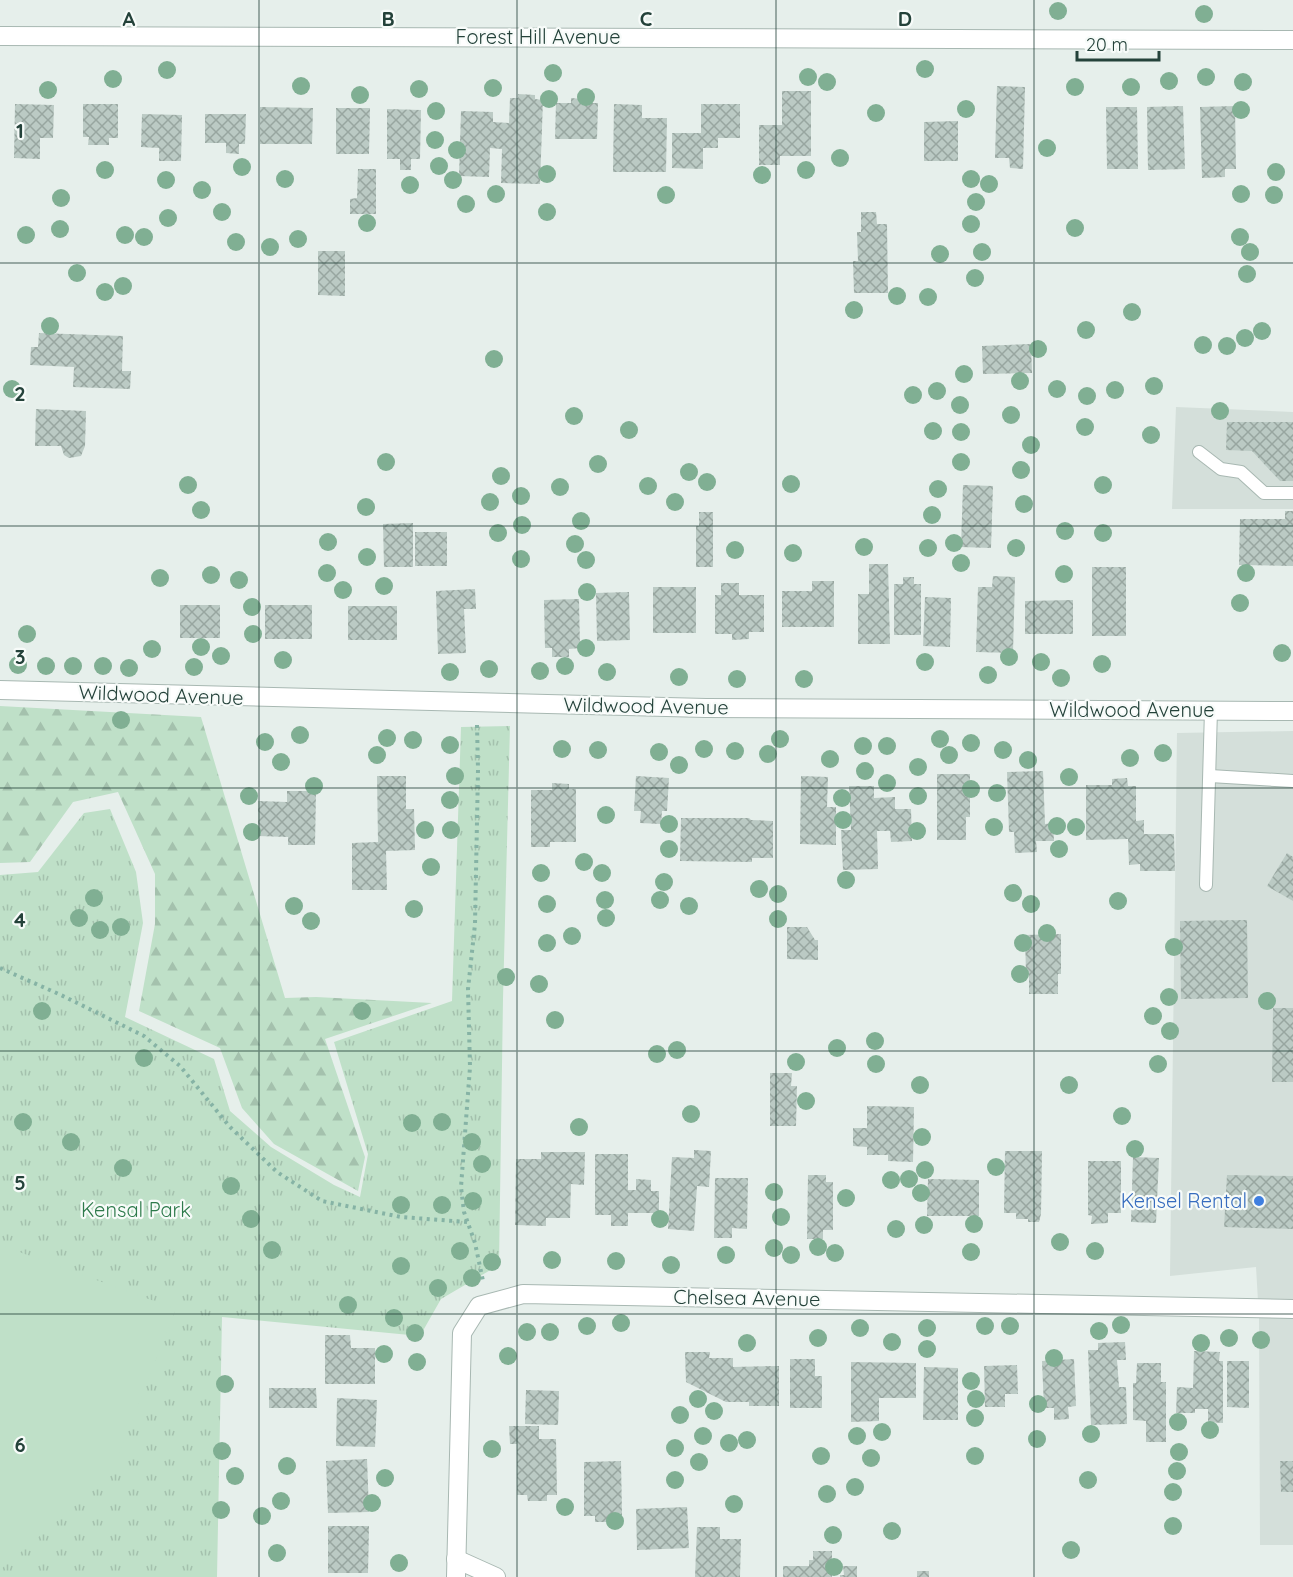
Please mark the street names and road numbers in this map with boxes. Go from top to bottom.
street label: Forest Hill Avenue [455,24,621,49]
street label: Wildwood Avenue [78,679,244,710]
street label: Wildwood Avenue [563,692,729,719]
street label: Wildwood Avenue [1049,697,1215,722]
street label: Chelsea Avenue [673,1284,821,1311]

